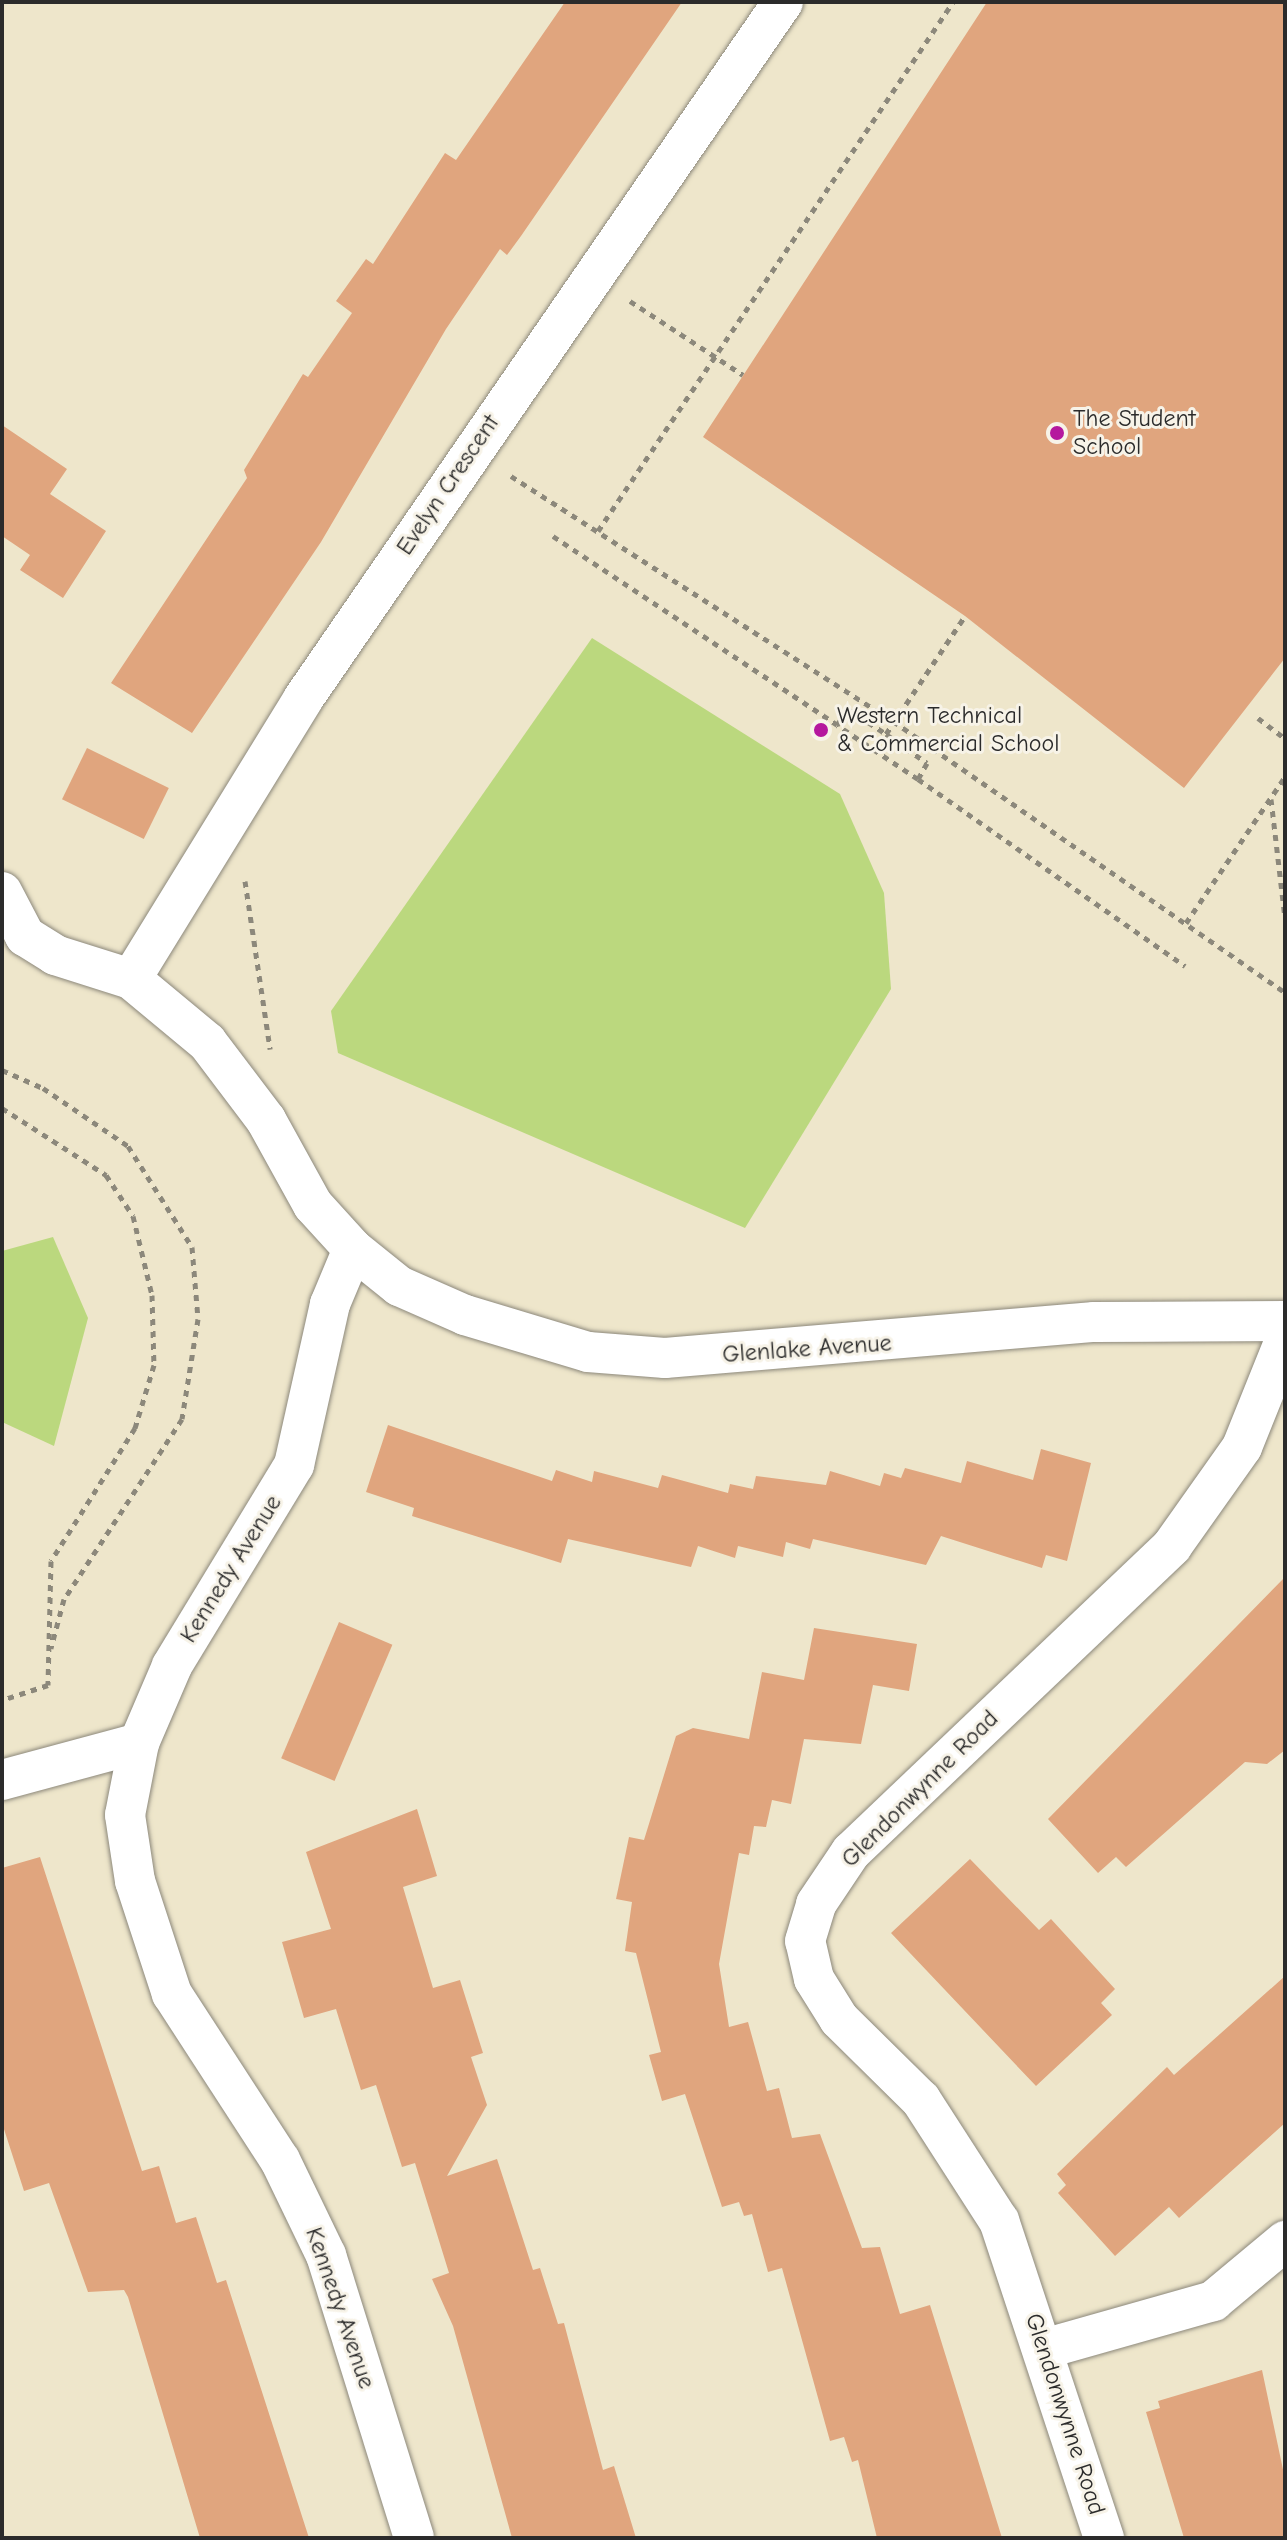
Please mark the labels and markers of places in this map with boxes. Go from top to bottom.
place label: The Student School [1073,405,1196,461]
marker: The Student School [1048,424,1066,442]
place label: Western Technical & Commercial School [837,702,1059,758]
marker: Western Technical & Commercial School [812,721,830,739]

